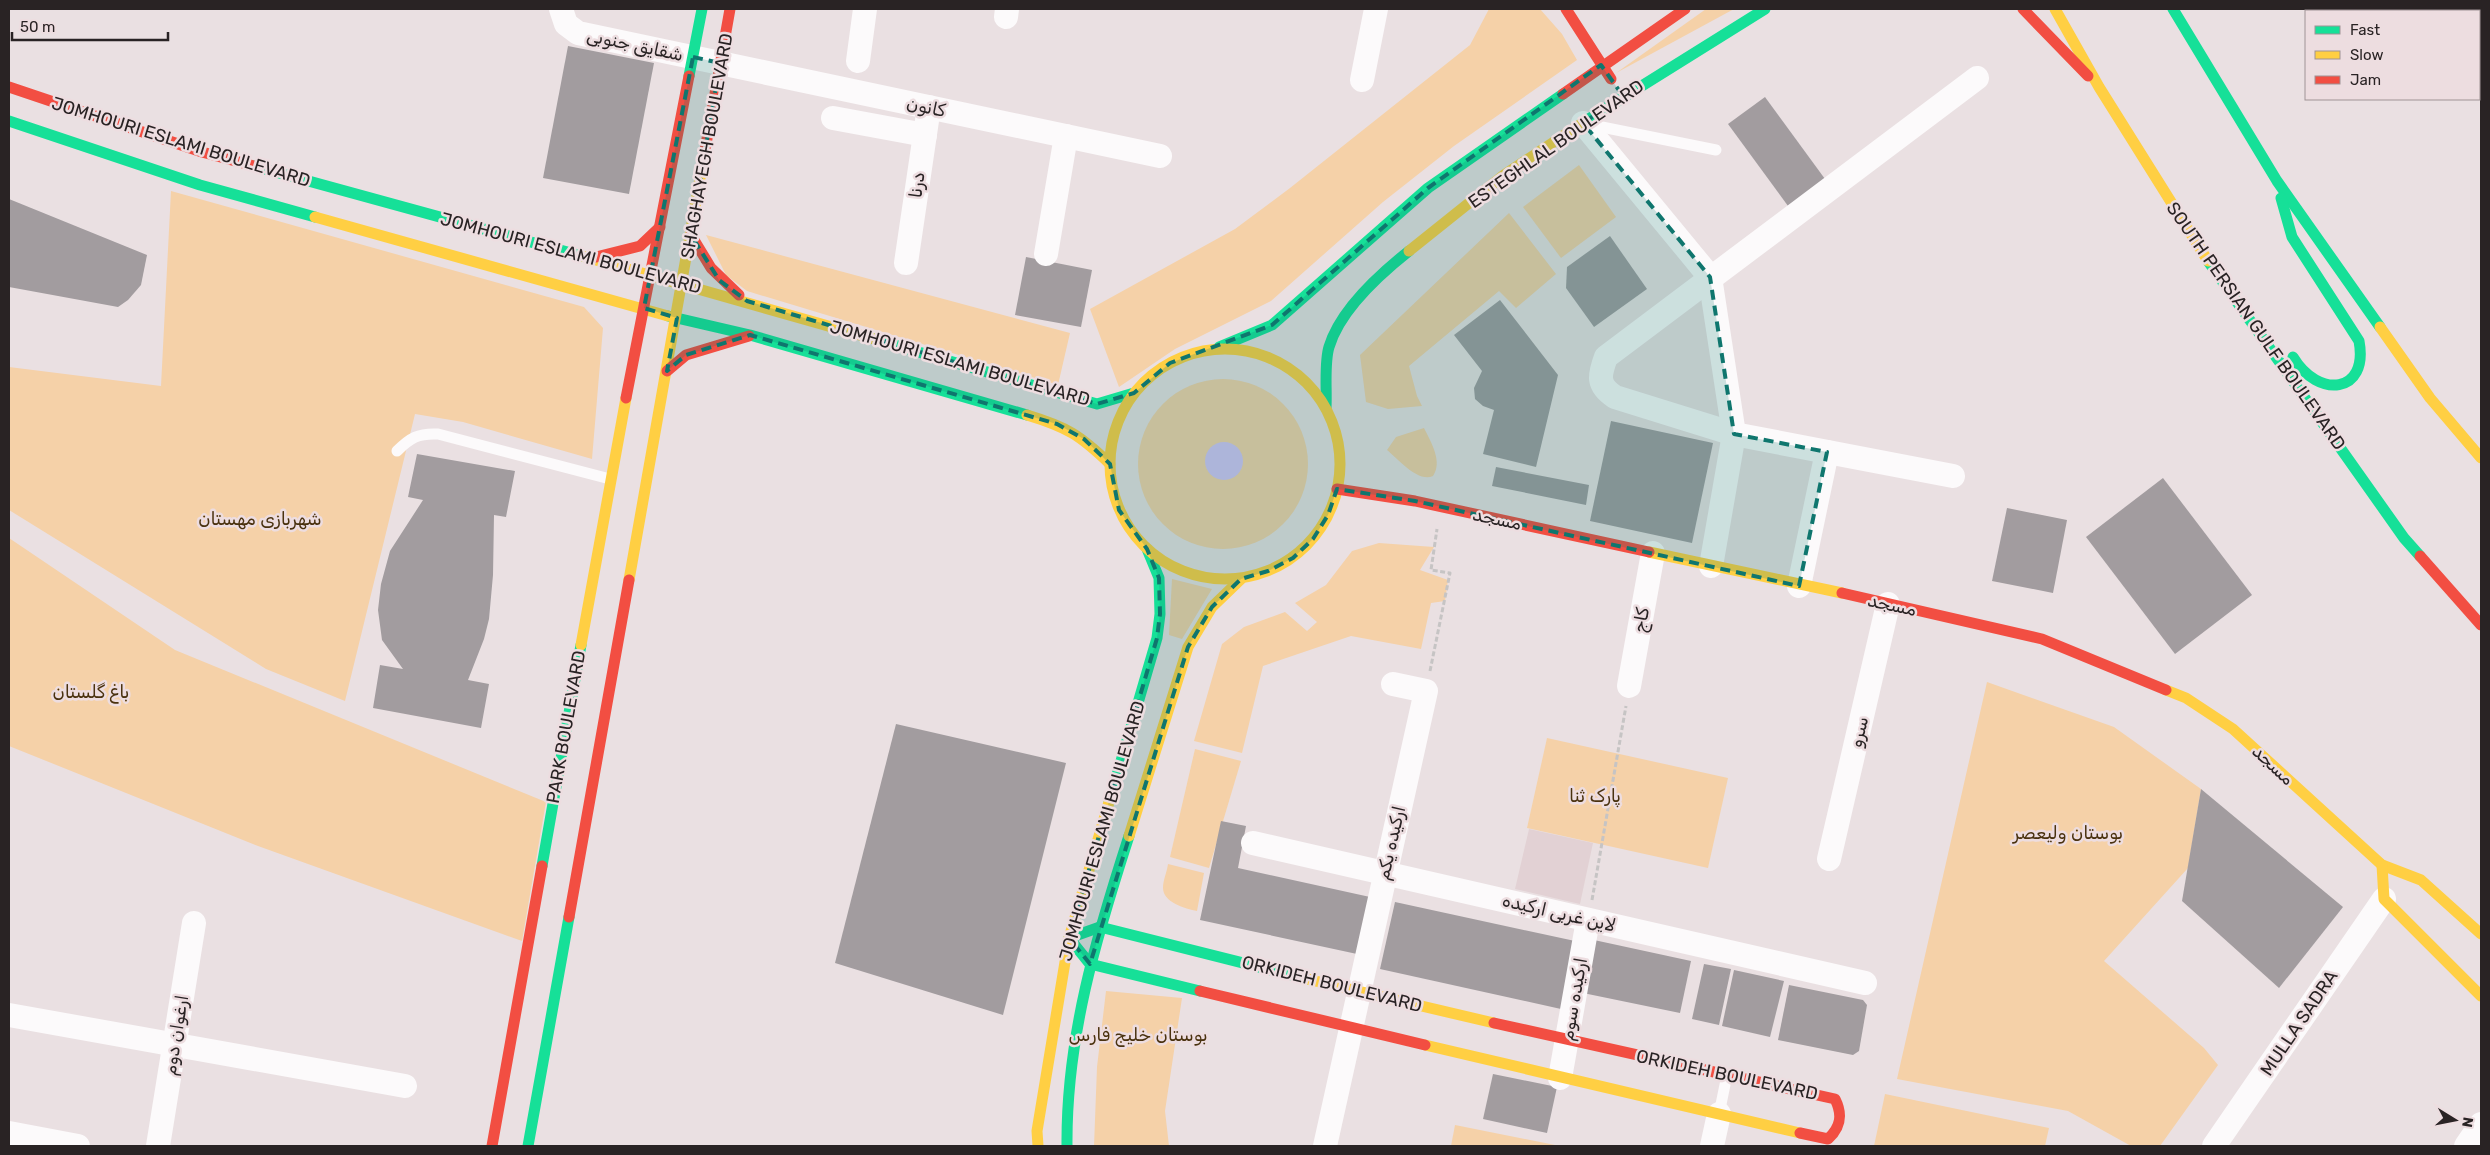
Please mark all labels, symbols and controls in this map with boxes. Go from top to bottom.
scale bar [12,10,169,42]
legend [2305,10,2480,100]
text: 50 m [20,18,55,36]
text: Fast [2350,21,2380,39]
street label: شقایق جنوبی [585,24,685,66]
street label: SHAGHAYEGH BOULEVARD [676,32,738,260]
text: Slow [2350,46,2383,64]
text: Jam [2350,71,2381,89]
street label: ESTEGHLAL BOULEVARD [1464,75,1648,213]
street label: JOMHOURI ESLAMI BOULEVARD [49,92,313,192]
street label: کانون [904,92,948,122]
street label: درنا [904,171,930,199]
street label: SOUTH PERSIAN GULF BOULEVARD [2162,198,2350,454]
street label: JOMHOURI ESLAMI BOULEVARD [438,208,704,298]
street label: JOMHOURI ESLAMI BOULEVARD [827,315,1093,411]
street label: مسجد [1470,503,1524,535]
park label: شهربازی مهستان [198,508,322,530]
street label: مسجد [1865,589,1919,621]
street label: کاج [1628,606,1655,634]
street label: PARK BOULEVARD [542,649,590,805]
park label: باغ گلستان [53,681,129,704]
street label: JOMHOURI ESLAMI BOULEVARD [1054,698,1150,964]
street label: سرو [1845,714,1873,750]
street label: مسجد [2247,740,2299,790]
park label: پارک ثنا [1569,785,1621,808]
street label: ارکیده یکم [1372,804,1411,882]
park label: بوستان ولیعصر [2012,822,2123,844]
street label: لاین غربی ارکیده [1500,889,1618,937]
street label: ORKIDEH BOULEVARD [1240,951,1424,1017]
street label: ارکیده سوم [1556,956,1592,1042]
street label: MULLA SADRA [2256,966,2342,1080]
street label: ارغوان دوم [159,993,193,1077]
park label: بوستان خلیج فارس [1068,1024,1208,1047]
street label: ORKIDEH BOULEVARD [1634,1045,1820,1105]
north arrow [2430,1095,2480,1145]
text: N [2458,1116,2477,1129]

